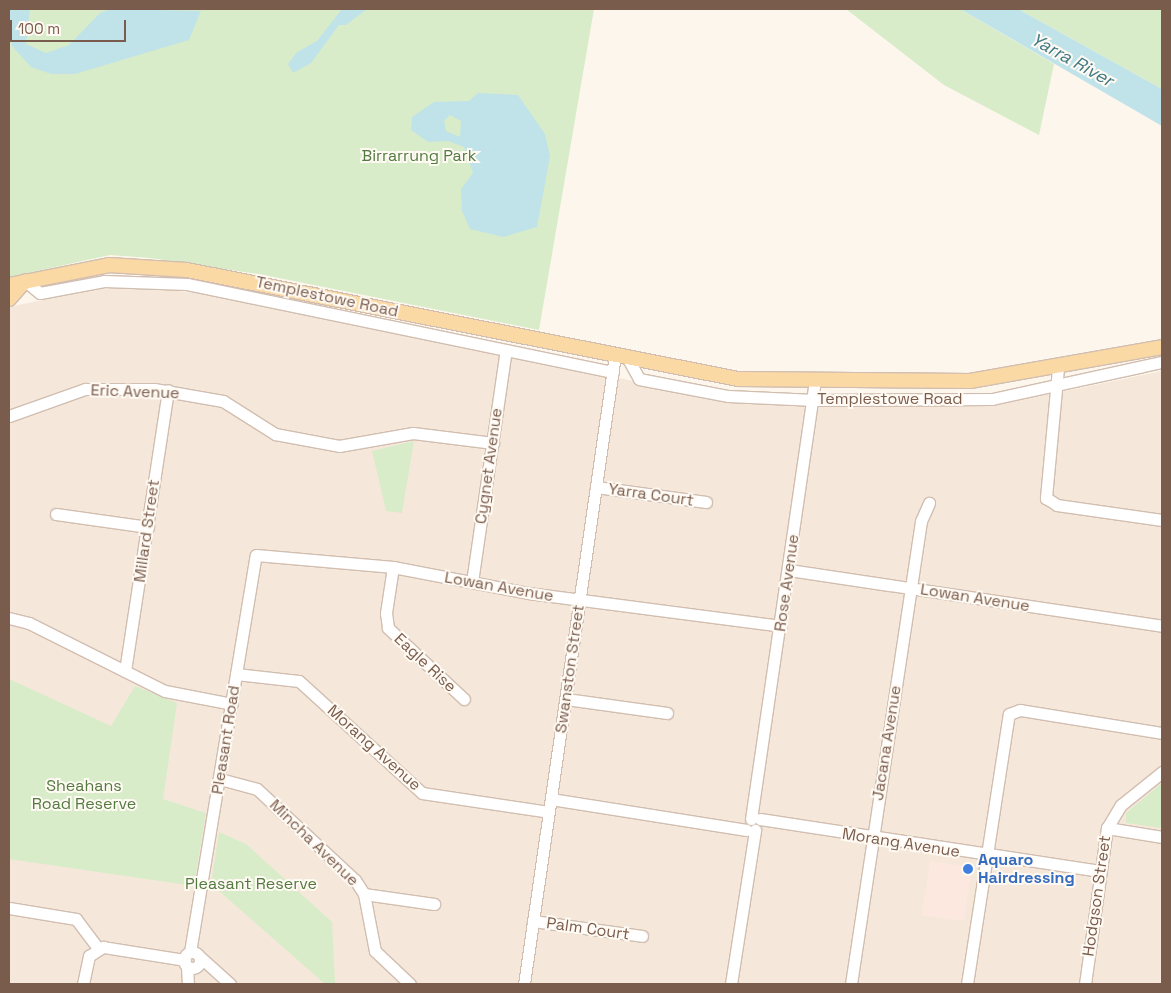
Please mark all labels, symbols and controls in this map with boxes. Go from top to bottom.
scale bar [12,10,129,42]
text: 100 m [18,19,60,38]
water label: Yarra River [1027,29,1117,91]
park label: Birrarrung Park [362,146,476,166]
street label: Templestowe Road [254,273,400,321]
street label: Eric Avenue [90,381,180,403]
street label: Templestowe Road [817,389,963,409]
street label: Cygnet Avenue [471,407,507,525]
street label: Millard Street [130,478,164,584]
street label: Yarra Court [607,480,695,510]
street label: Rose Avenue [771,533,803,633]
street label: Lowan Avenue [443,568,555,606]
street label: Lowan Avenue [919,580,1031,616]
street label: Swanston Street [551,604,589,734]
street label: Eagle Rise [390,629,460,697]
street label: Pleasant Road [208,684,244,796]
street label: Jacana Avenue [868,684,906,802]
street label: Morang Avenue [323,701,425,795]
park label: Sheahans Road Reserve [32,776,136,814]
street label: Mincha Avenue [265,796,363,890]
street label: Morang Avenue [841,824,961,862]
street label: Hodgson Street [1079,834,1115,958]
place label: Aquaro Hairdressing [978,850,1075,888]
marker: Aquaro Hairdressing [962,863,974,875]
park label: Pleasant Reserve [185,874,317,894]
street label: Palm Court [545,914,631,944]

